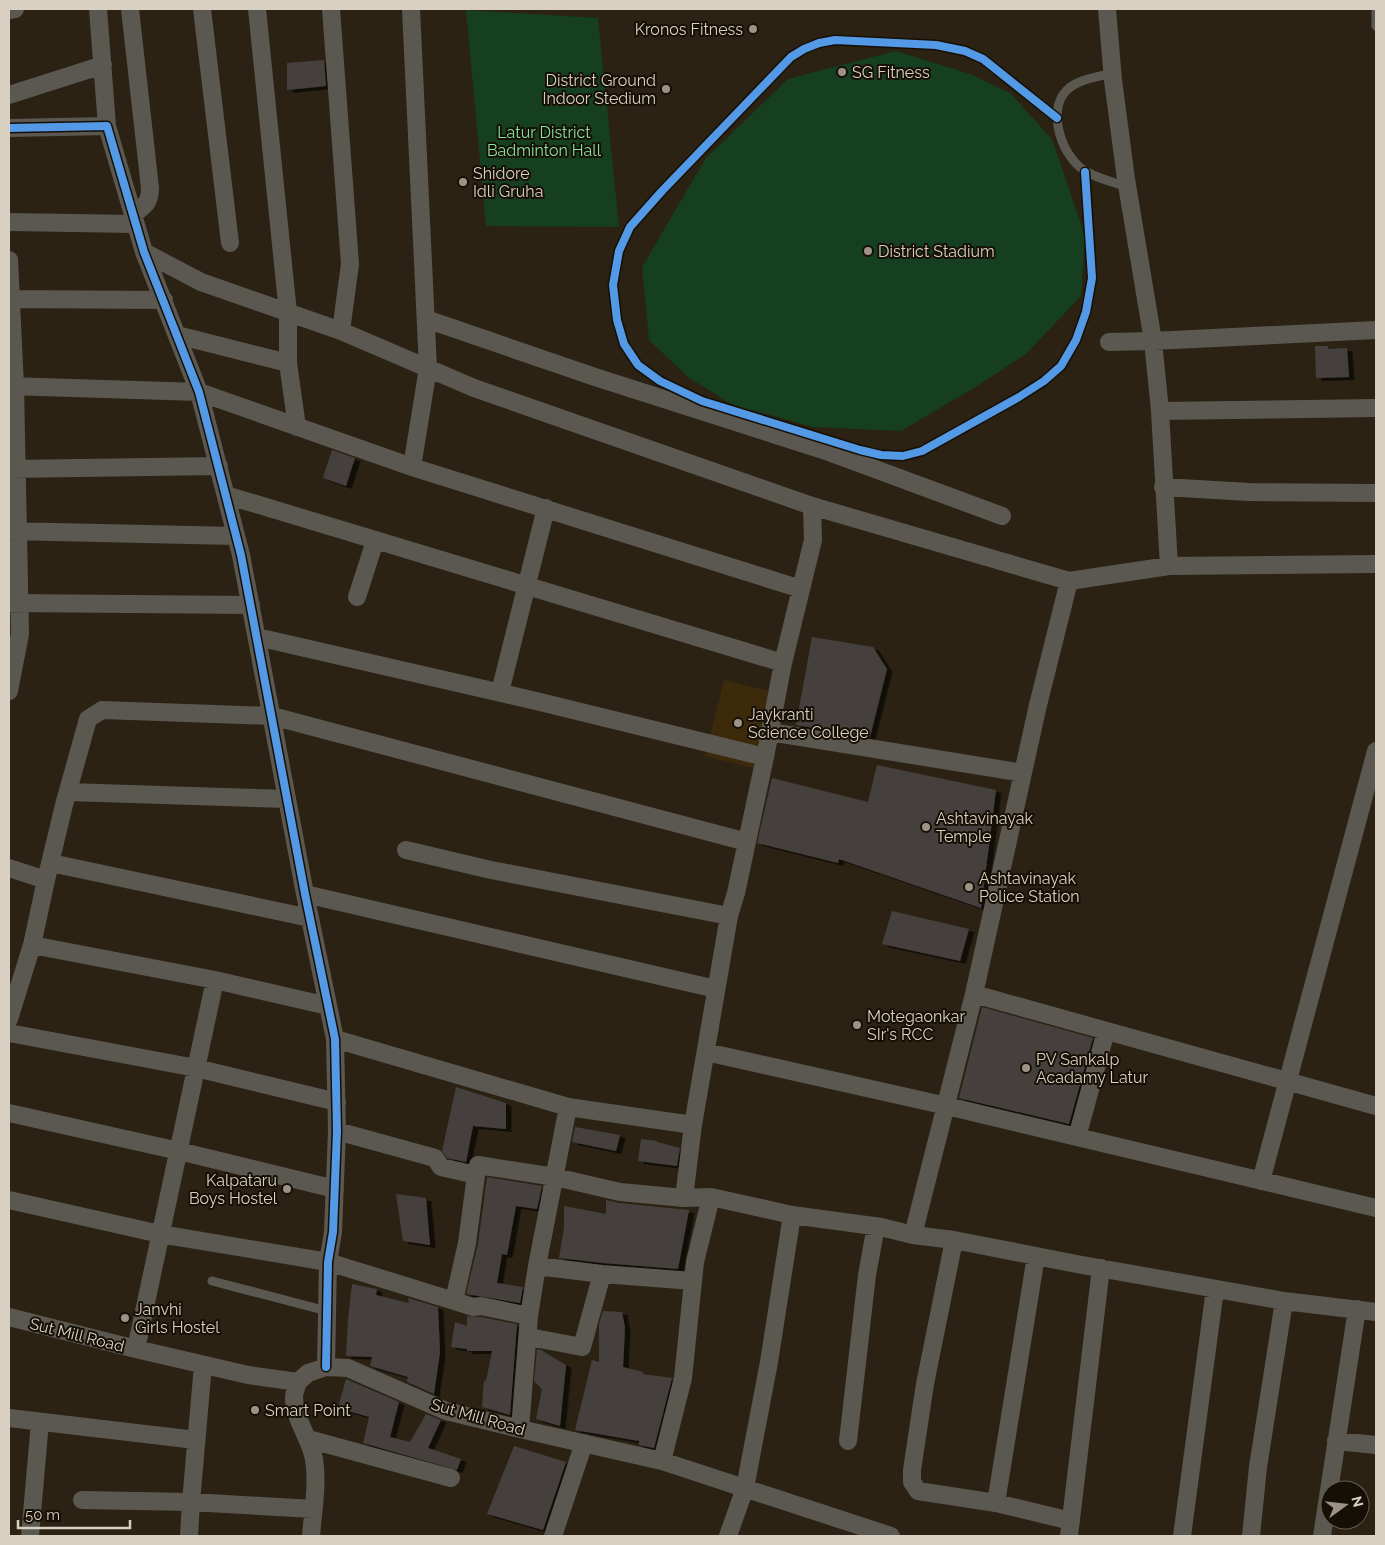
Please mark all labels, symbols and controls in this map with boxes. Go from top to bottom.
place label: Kronos Fitness [635,20,743,39]
marker: Kronos Fitness [747,23,759,35]
place label: SG Fitness [852,63,930,82]
marker: SG Fitness [836,66,848,78]
place label: District Ground Indoor Stedium [543,71,656,108]
marker: District Ground Indoor Stedium [660,83,672,95]
park label: Latur District Badminton Hall [487,123,602,160]
place label: Shidore Idli Gruha [473,164,543,201]
marker: Shidore Idli Gruha [457,176,469,188]
place label: District Stadium [878,242,995,261]
marker: District Stadium [862,245,874,257]
place label: Jaykranti Science College [748,705,869,742]
marker: Jaykranti Science College [732,717,744,729]
place label: Ashtavinayak Temple [936,809,1033,846]
marker: Ashtavinayak Temple [920,821,932,833]
place label: Ashtavinayak Police Station [979,869,1080,906]
marker: Ashtavinayak Police Station [963,881,975,893]
place label: Motegaonkar SIr's RCC [867,1007,966,1044]
marker: Motegaonkar SIr's RCC [851,1019,863,1031]
place label: PV Sankalp Acadamy Latur [1036,1050,1148,1087]
marker: PV Sankalp Acadamy Latur [1020,1062,1032,1074]
place label: Kalpataru Boys Hostel [189,1171,278,1208]
marker: Kalpataru Boys Hostel [281,1183,293,1195]
place label: Janvhi Girls Hostel [135,1300,220,1337]
marker: Janvhi Girls Hostel [119,1312,131,1324]
street label: Sut Mill Road [28,1314,126,1356]
street label: Sut Mill Road [429,1395,527,1439]
place label: Smart Point [265,1401,351,1420]
marker: Smart Point [249,1404,261,1416]
north arrow [1320,1480,1370,1530]
text: N [1348,1494,1367,1509]
scale bar [18,1498,130,1530]
text: 50 m [25,1506,60,1524]

